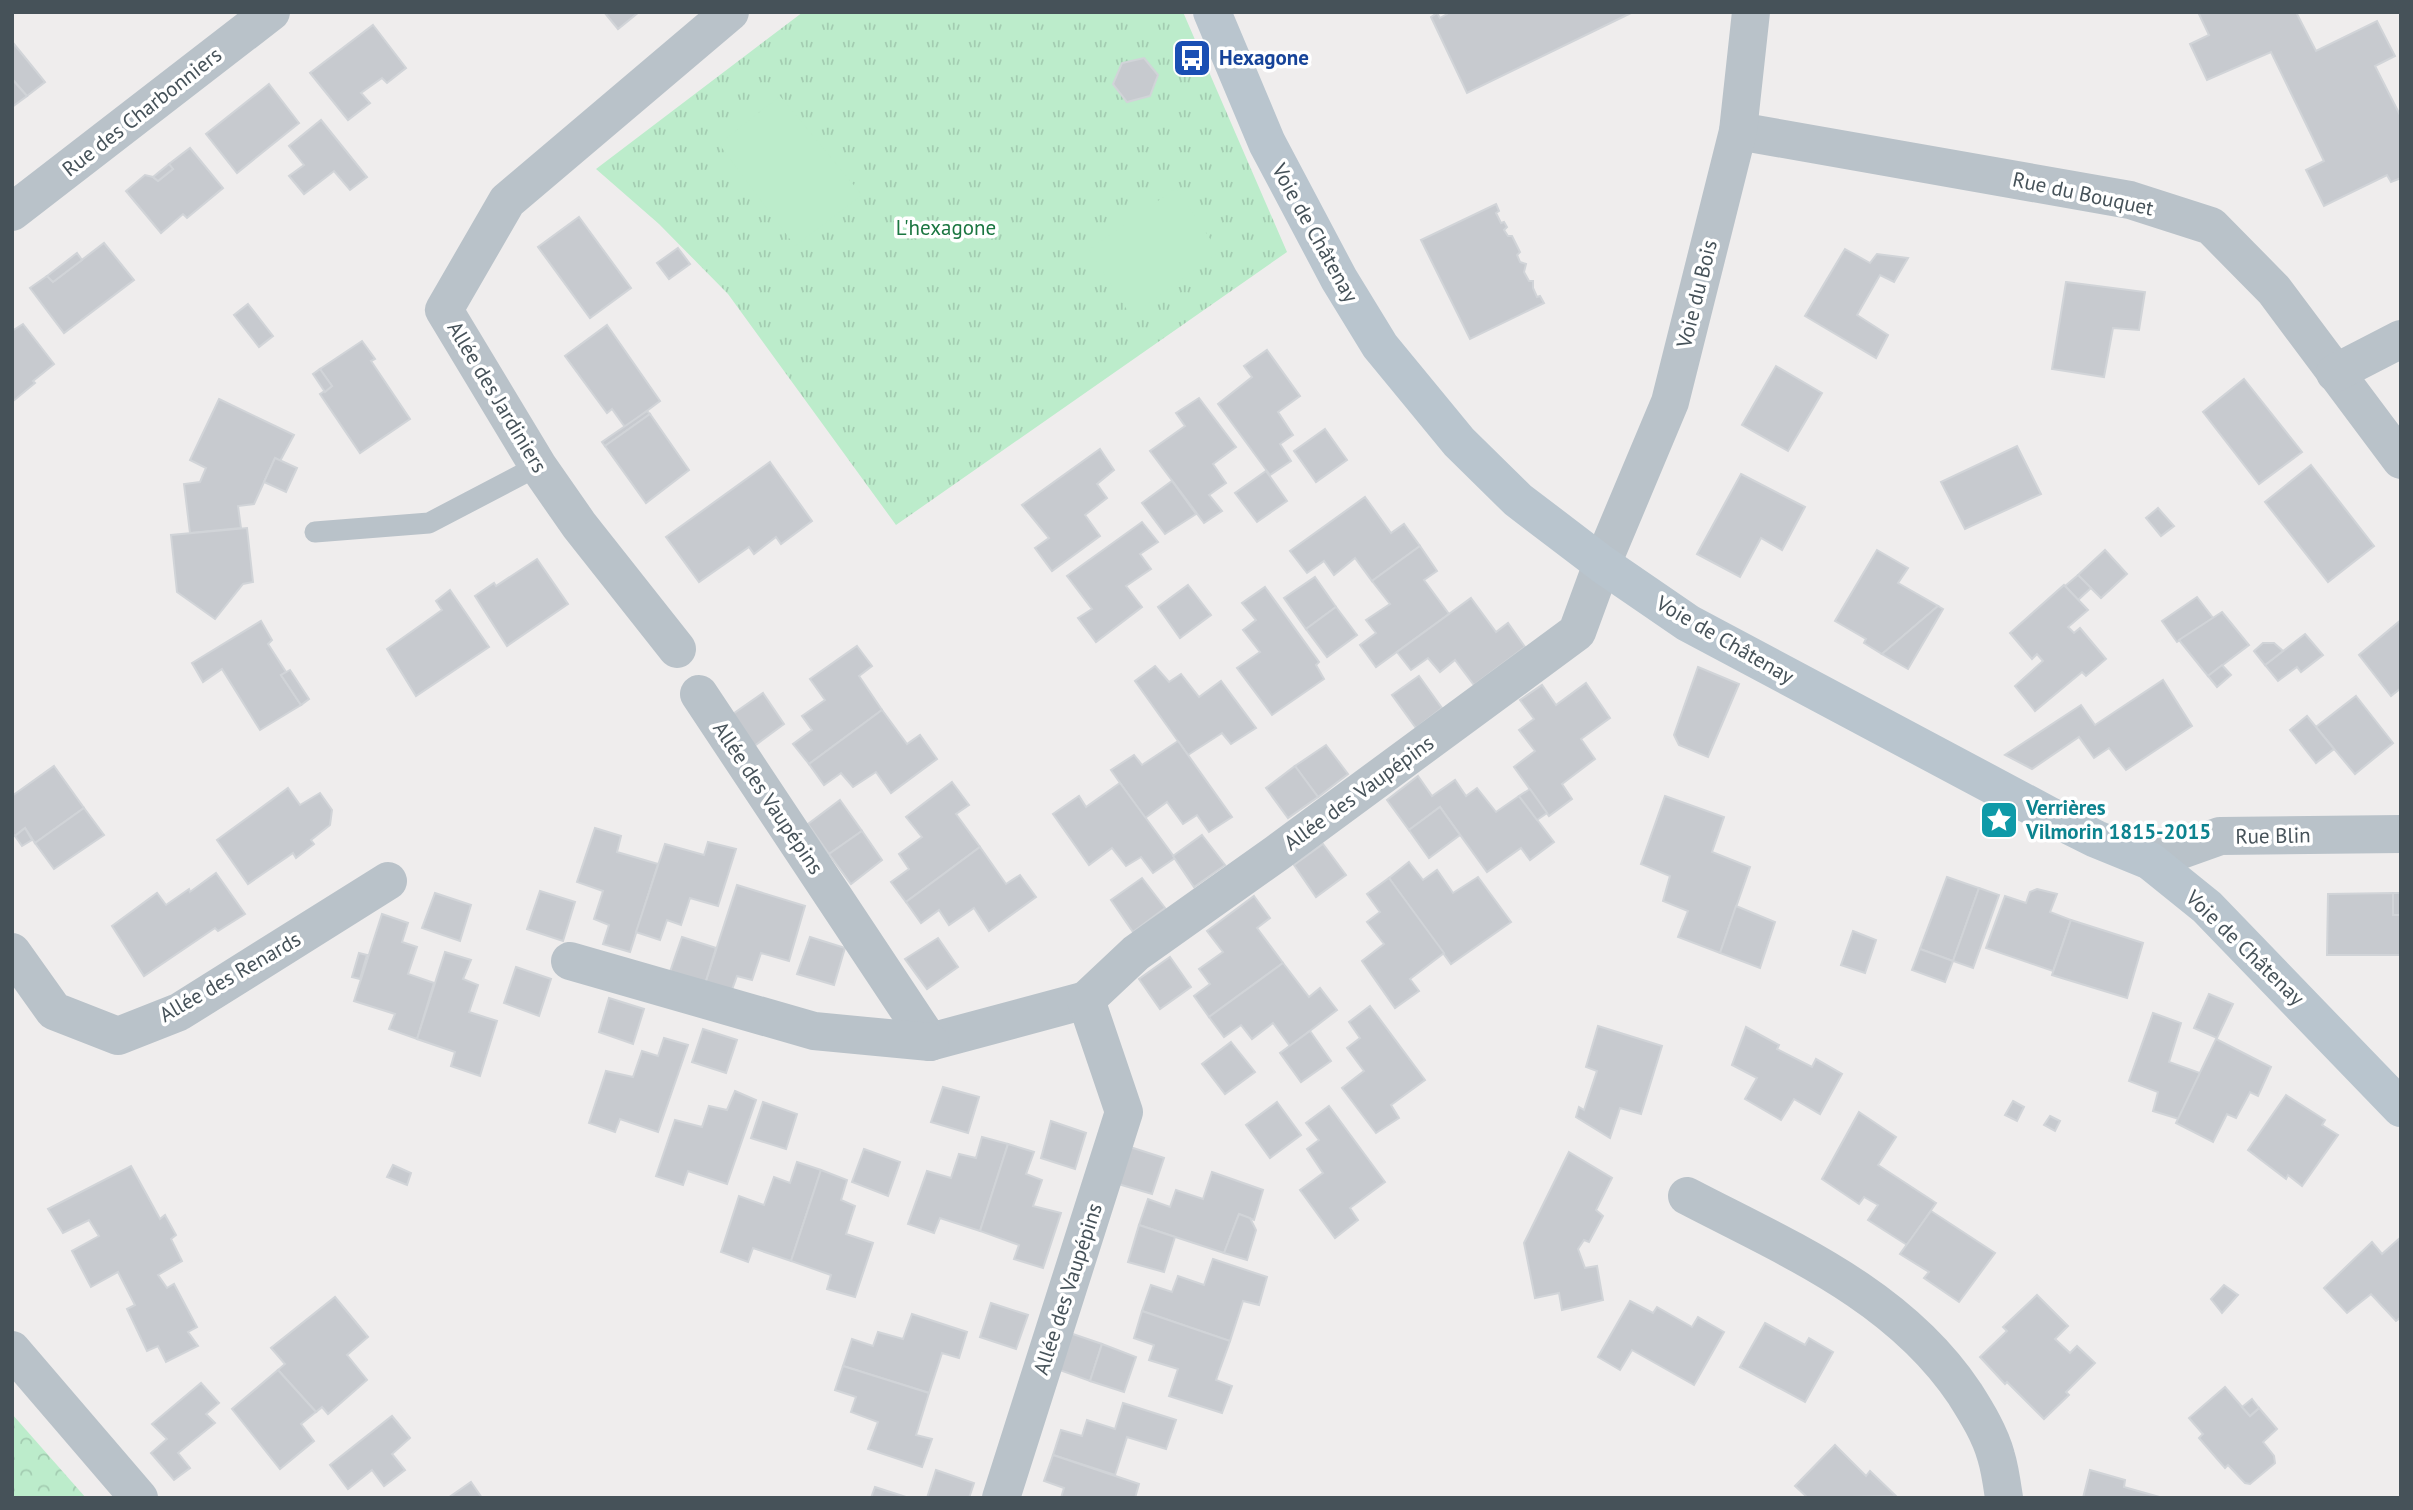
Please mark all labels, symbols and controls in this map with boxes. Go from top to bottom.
bus stop icon: Hexagone [1171,37,1213,79]
street label: Rue des Charbonniers [56,41,227,182]
place label: Hexagone [1219,44,1309,71]
street label: Voie de Châtenay [1266,158,1365,307]
street label: Rue du Bouquet [2010,165,2156,222]
park label: L'hexagone [896,214,996,241]
street label: Voie du Bois [1670,237,1723,352]
street label: Allée des Jardiniers [442,316,553,477]
street label: Voie de Châtenay [1651,589,1799,690]
street label: Allée des Vaupépins [707,716,830,879]
street label: Allée des Vaupépins [1278,729,1439,856]
place label: Verrières Vilmorin 1815-2015 [2025,794,2211,845]
place icon: Verrières Vilmorin 1815-2015 [1978,799,2020,841]
street label: Rue Blin [2235,821,2311,850]
street label: Voie de Châtenay [2180,884,2310,1011]
street label: Allée des Renards [154,925,305,1028]
street label: Allée des Vaupépins [1027,1200,1108,1378]

